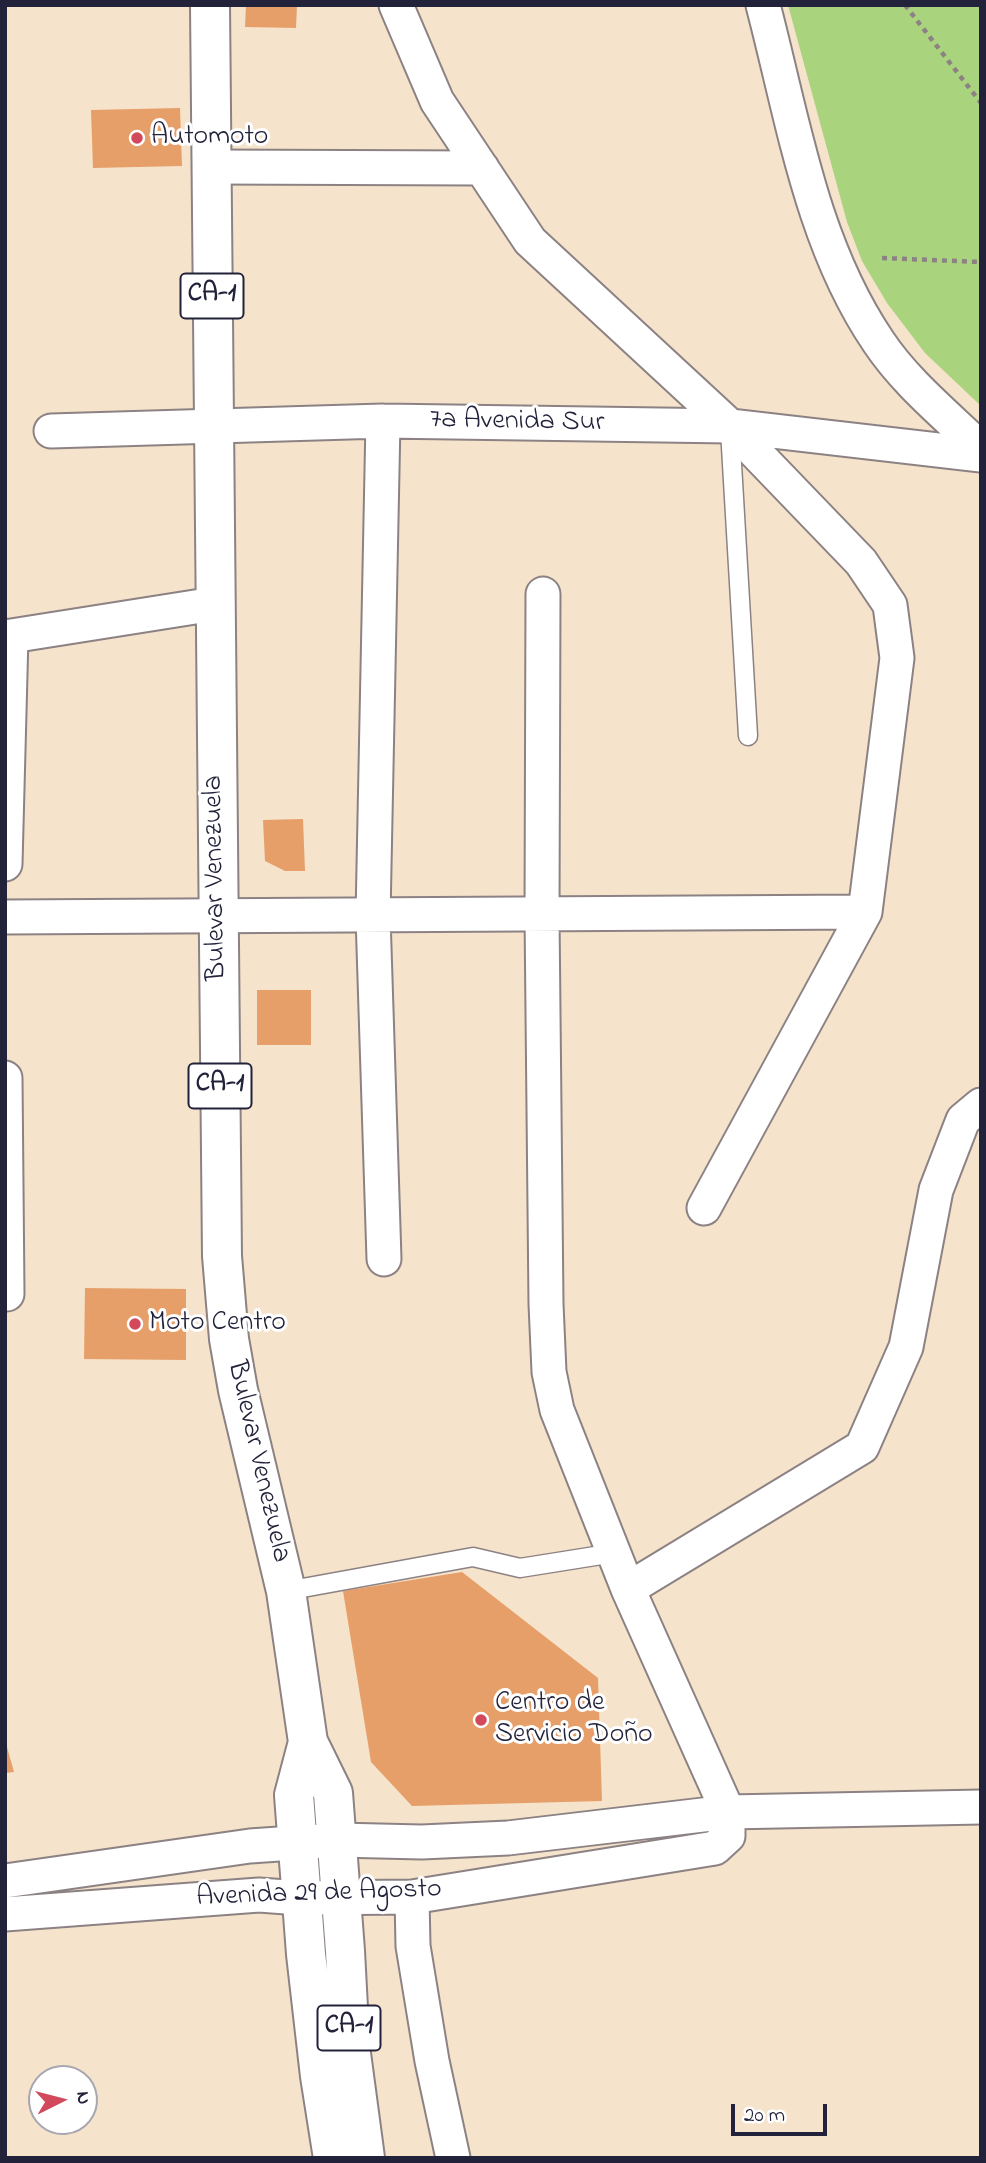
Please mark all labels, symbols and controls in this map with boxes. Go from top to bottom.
place label: Automoto [151,121,268,155]
marker: Automoto [129,130,145,146]
road number: CA-1 [180,274,244,318]
street label: 7a Avenida Sur [430,405,604,441]
street label: Bulevar Venezuela [198,775,236,981]
road number: CA-1 [188,1064,252,1108]
place label: Moto Centro [149,1307,286,1341]
marker: Moto Centro [127,1316,143,1332]
street label: Bulevar Venezuela [217,1358,297,1566]
place label: Centro de Servicio Doño [495,1687,653,1753]
marker: Centro de Servicio Doño [473,1712,489,1728]
street label: Avenida 29 de Agosto [196,1874,442,1916]
road number: CA-1 [318,2006,380,2050]
north arrow [28,2065,98,2135]
text: N [68,2090,96,2106]
scale bar [734,2090,830,2134]
text: 20 m [744,2101,785,2131]

